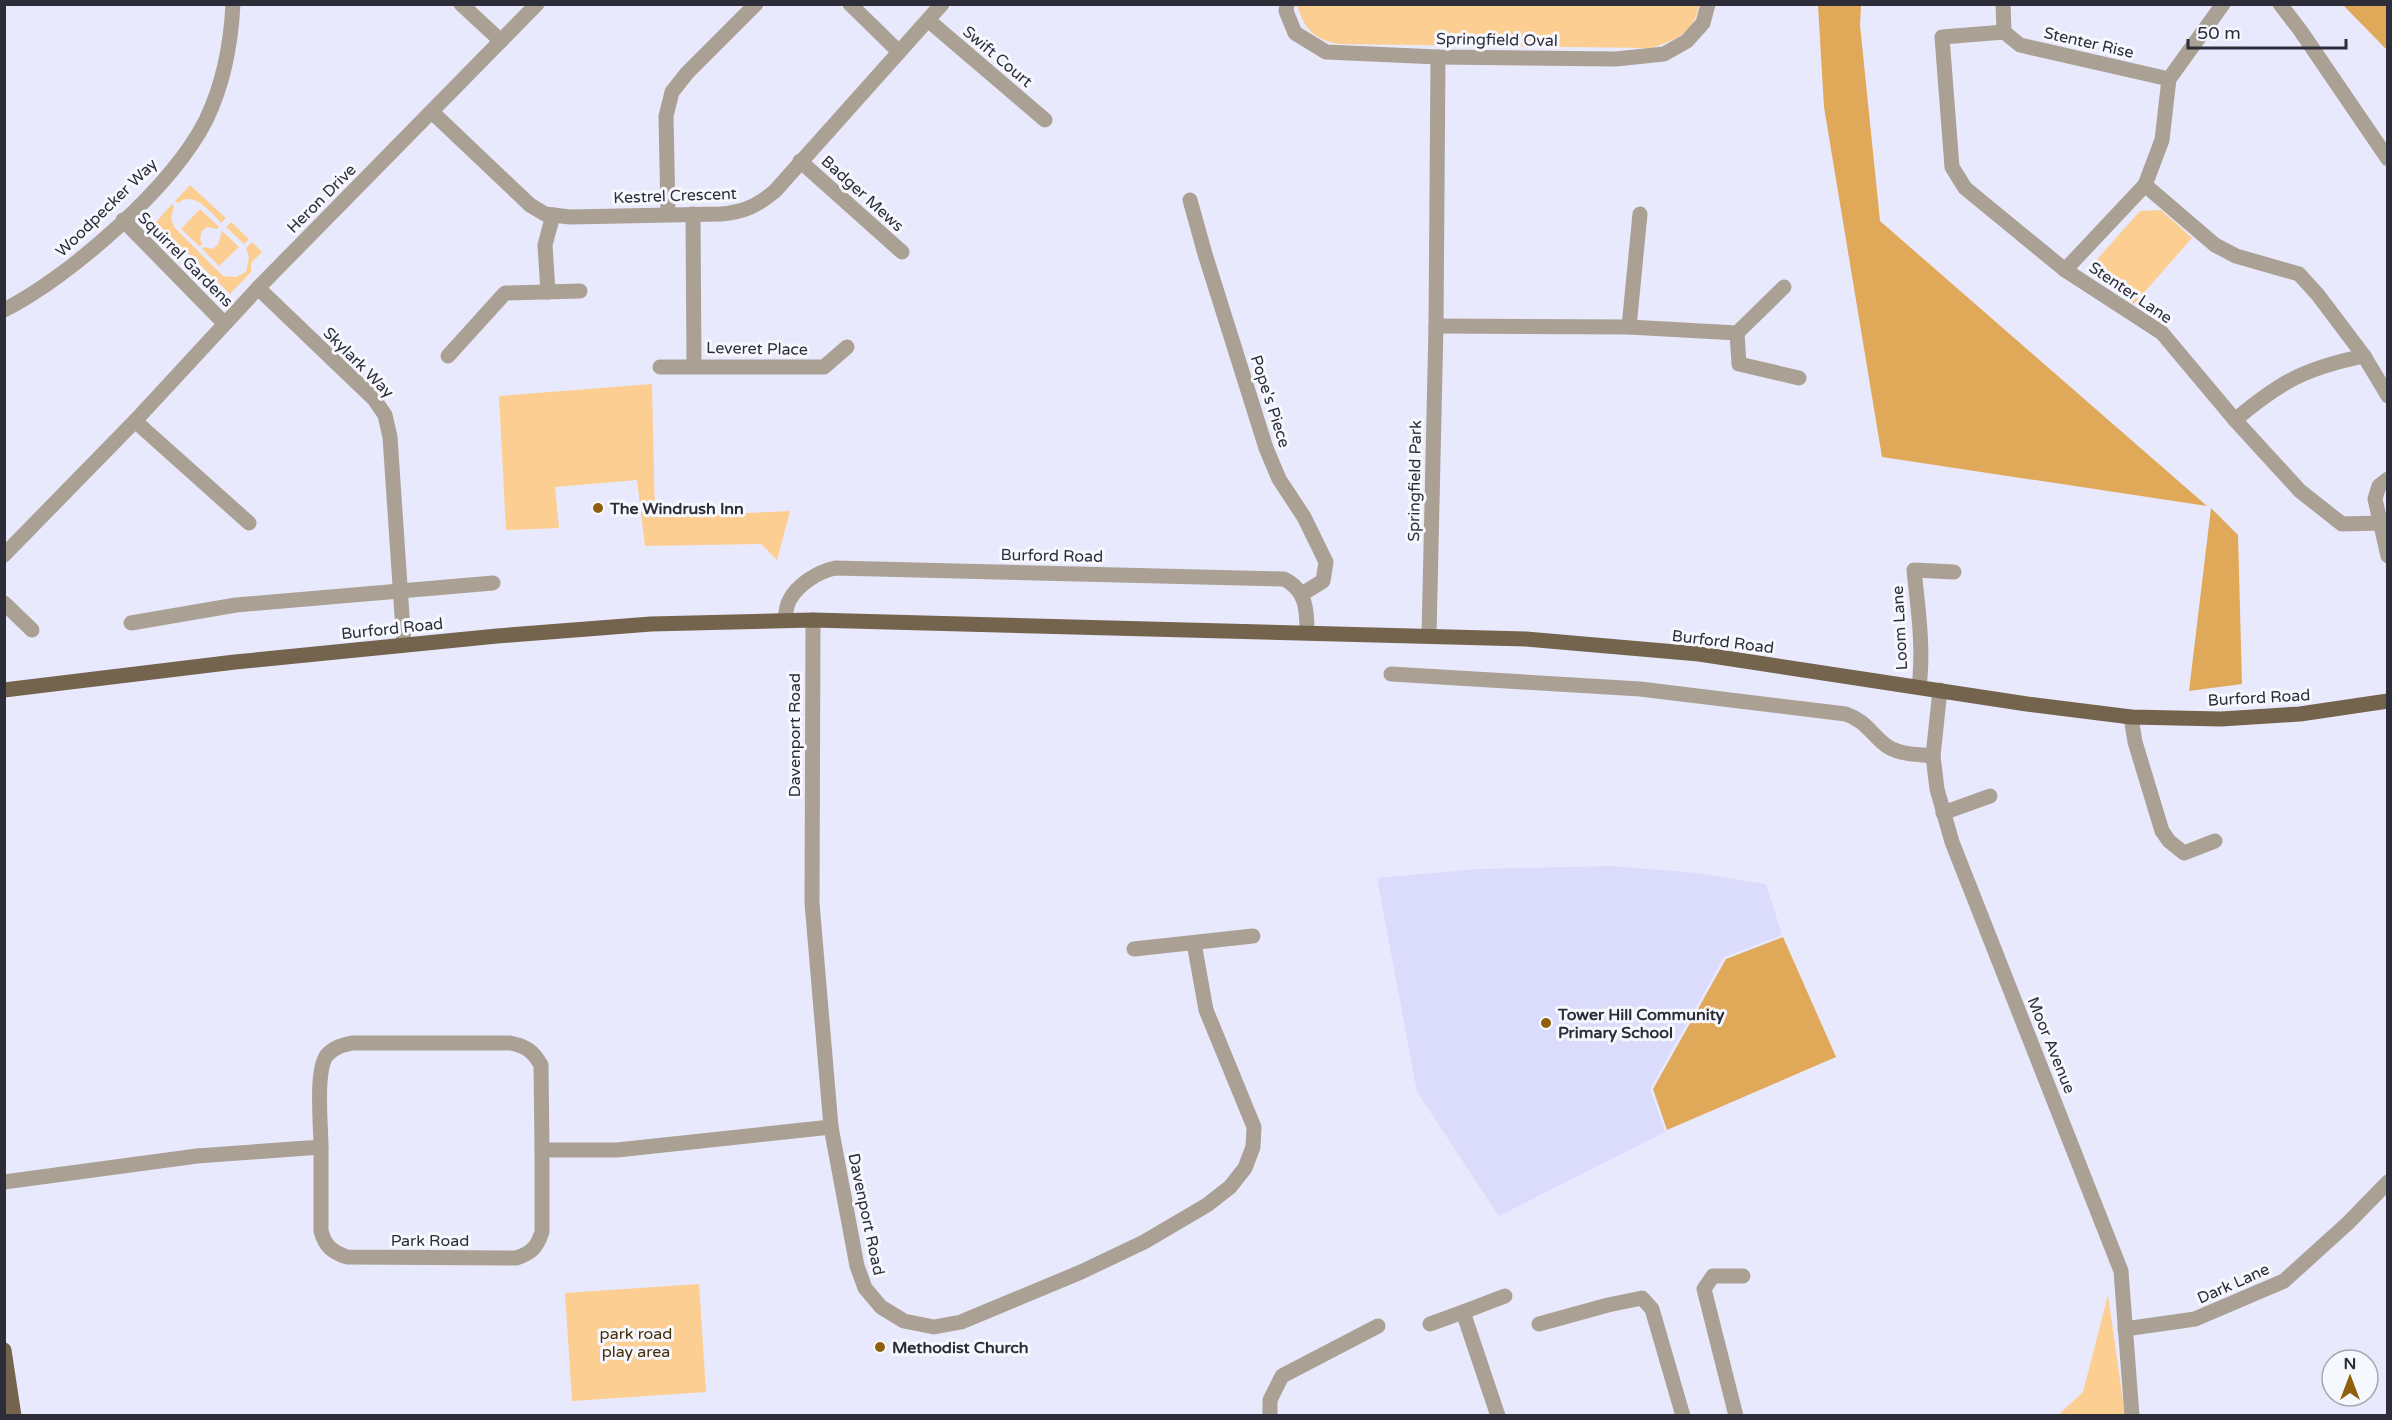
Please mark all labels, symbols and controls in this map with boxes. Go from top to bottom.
scale bar [2188,12,2346,50]
street label: Swift Court [958,22,1036,92]
text: 50 m [2197,22,2241,44]
street label: Stenter Rise [2042,23,2136,63]
street label: Springfield Oval [1436,29,1558,51]
street label: Badger Mews [817,151,908,236]
street label: Woodpecker Way [52,154,162,261]
street label: Heron Drive [283,160,361,238]
street label: Kestrel Crescent [613,184,737,208]
street label: Squirrel Gardens [134,208,237,311]
street label: Stenter Lane [2085,258,2176,328]
street label: Skylark Way [319,323,398,403]
street label: Leveret Place [706,338,808,360]
street label: Pope's Piece [1246,353,1294,450]
street label: Springfield Park [1404,420,1426,542]
place label: The Windrush Inn [609,499,744,519]
marker: The Windrush Inn [591,501,605,515]
street label: Burford Road [1001,545,1103,567]
street label: Loom Lane [1888,585,1912,671]
street label: Burford Road [340,614,444,644]
street label: Burford Road [1671,626,1775,658]
street label: Davenport Road [785,673,805,797]
street label: Burford Road [2207,685,2311,711]
street label: Moor Avenue [2023,994,2079,1097]
place label: Tower Hill Community Primary School [1557,1005,1725,1043]
marker: Tower Hill Community Primary School [1539,1016,1553,1030]
street label: Davenport Road [843,1151,889,1277]
street label: Park Road [391,1231,469,1251]
street label: Dark Lane [2194,1259,2273,1309]
park label: park road play area [600,1324,672,1362]
place label: Methodist Church [892,1338,1029,1358]
marker: Methodist Church [873,1340,887,1354]
north arrow [2320,1348,2380,1408]
text: N [2344,1354,2356,1374]

